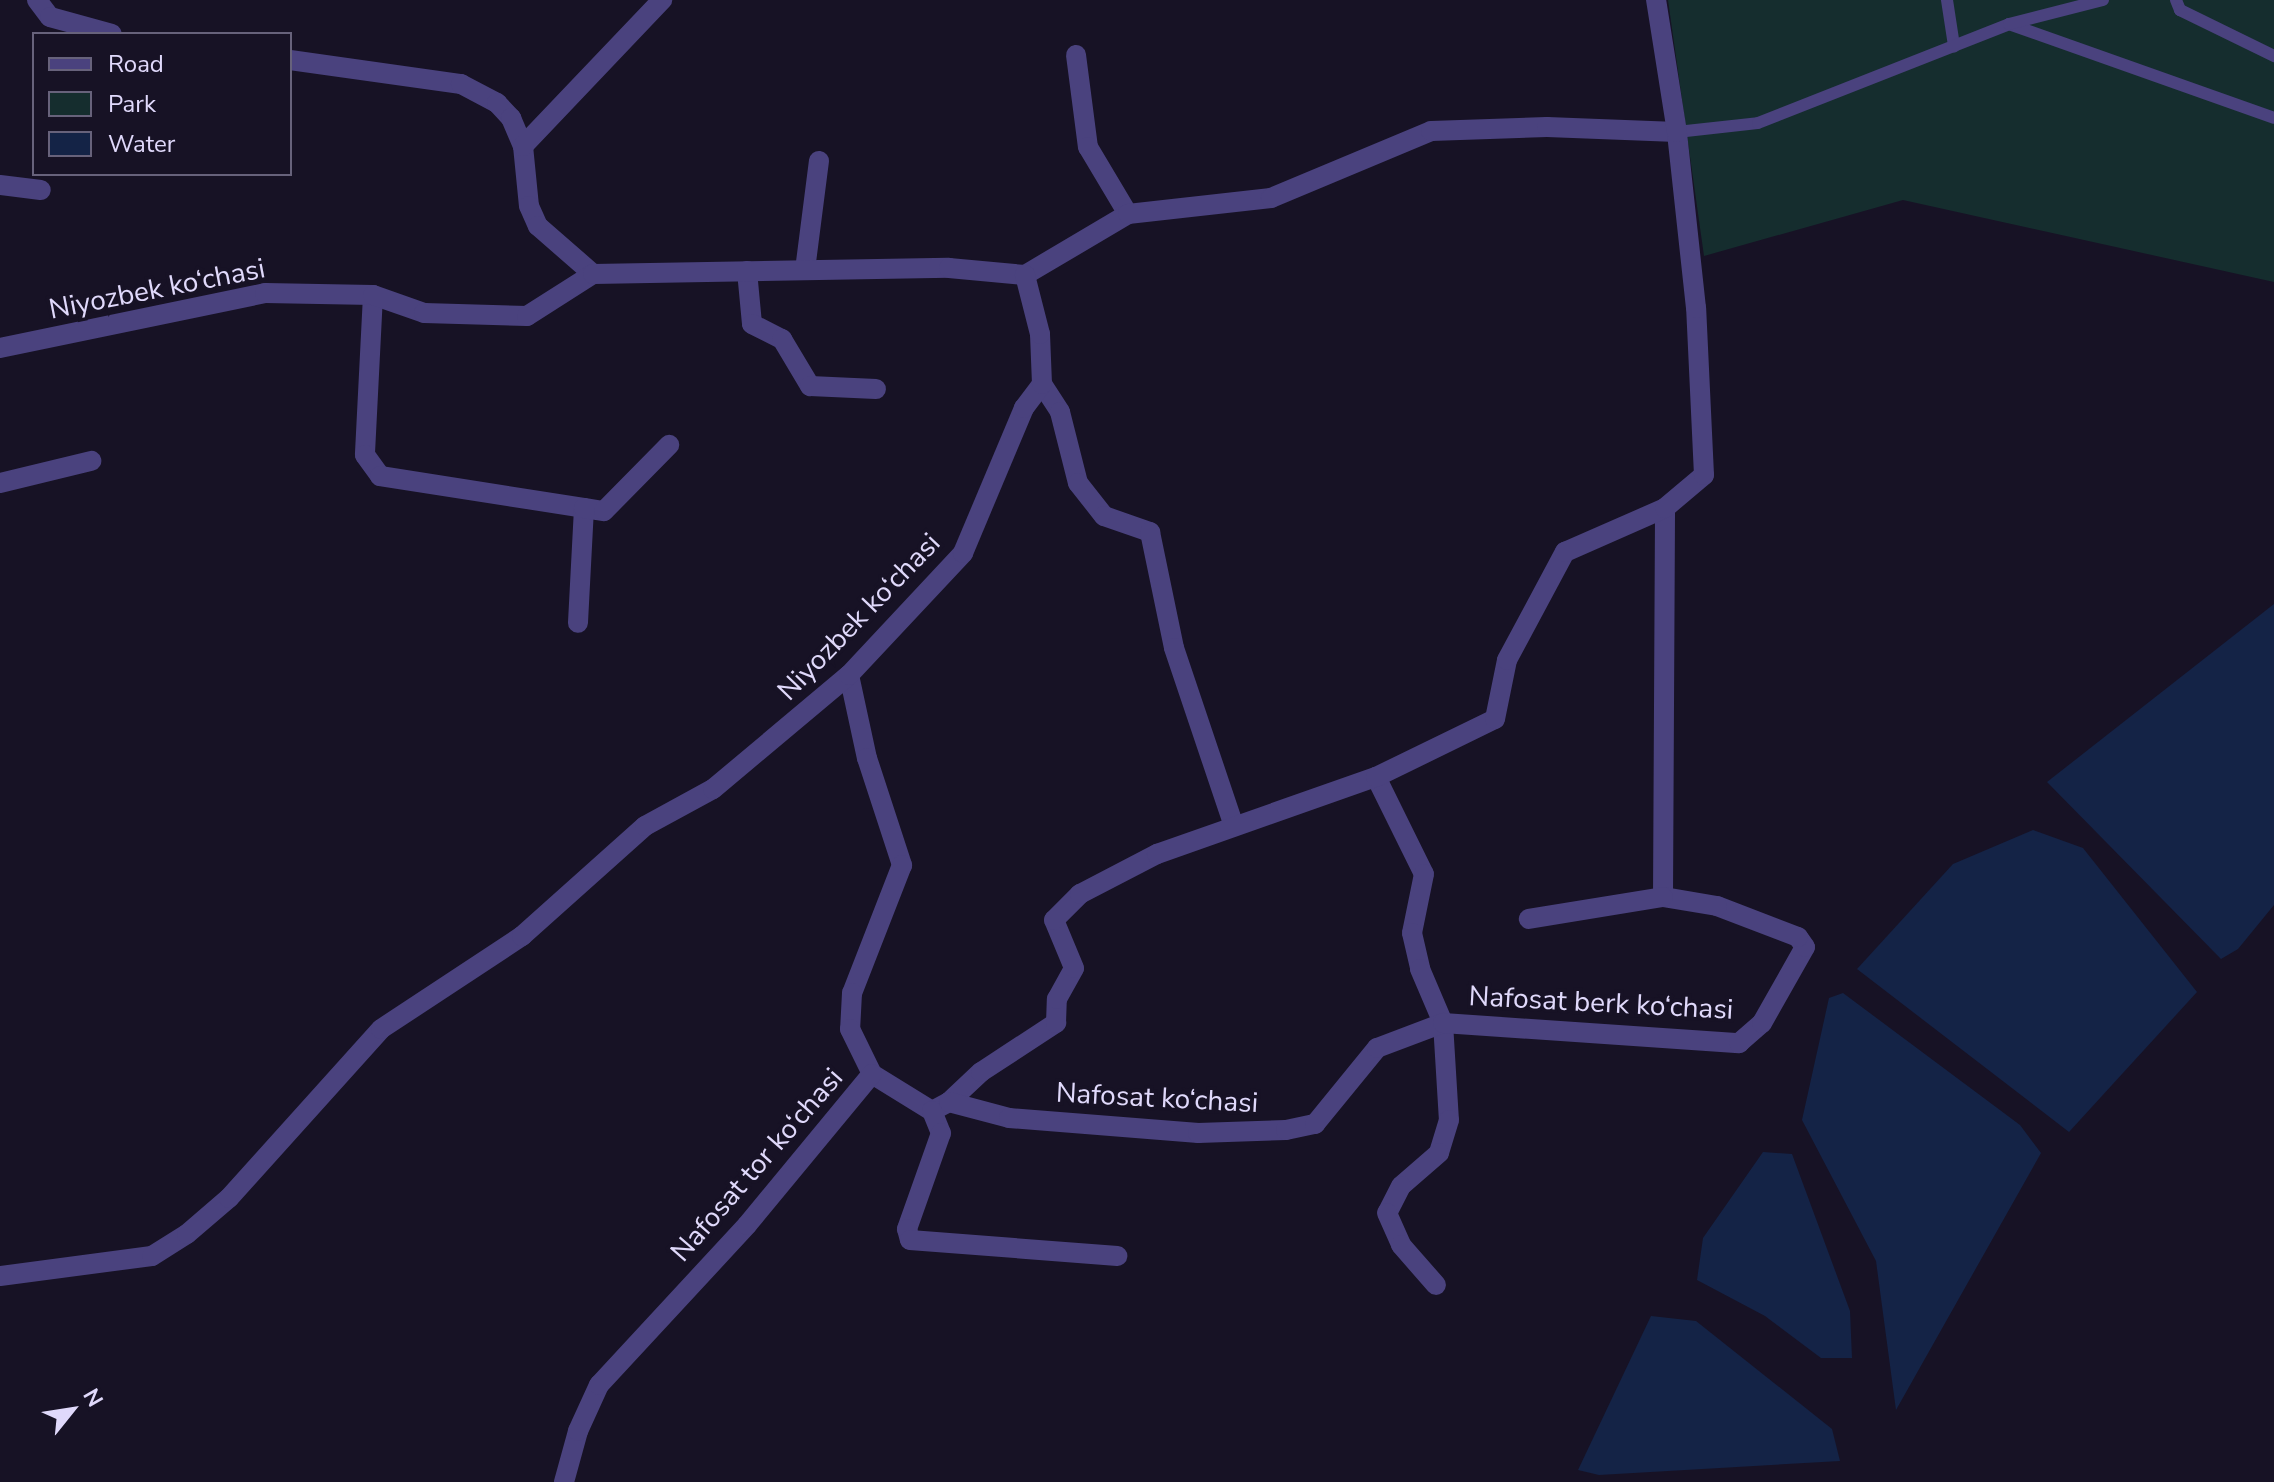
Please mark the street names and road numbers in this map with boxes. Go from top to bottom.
street label: Niyozbek ko‘chasi [46,252,268,326]
street label: Niyozbek ko‘chasi [771,526,947,708]
street label: Nafosat berk ko‘chasi [1468,979,1734,1027]
street label: Nafosat tor ko‘chasi [664,1062,850,1268]
street label: Nafosat ko‘chasi [1055,1076,1259,1120]

